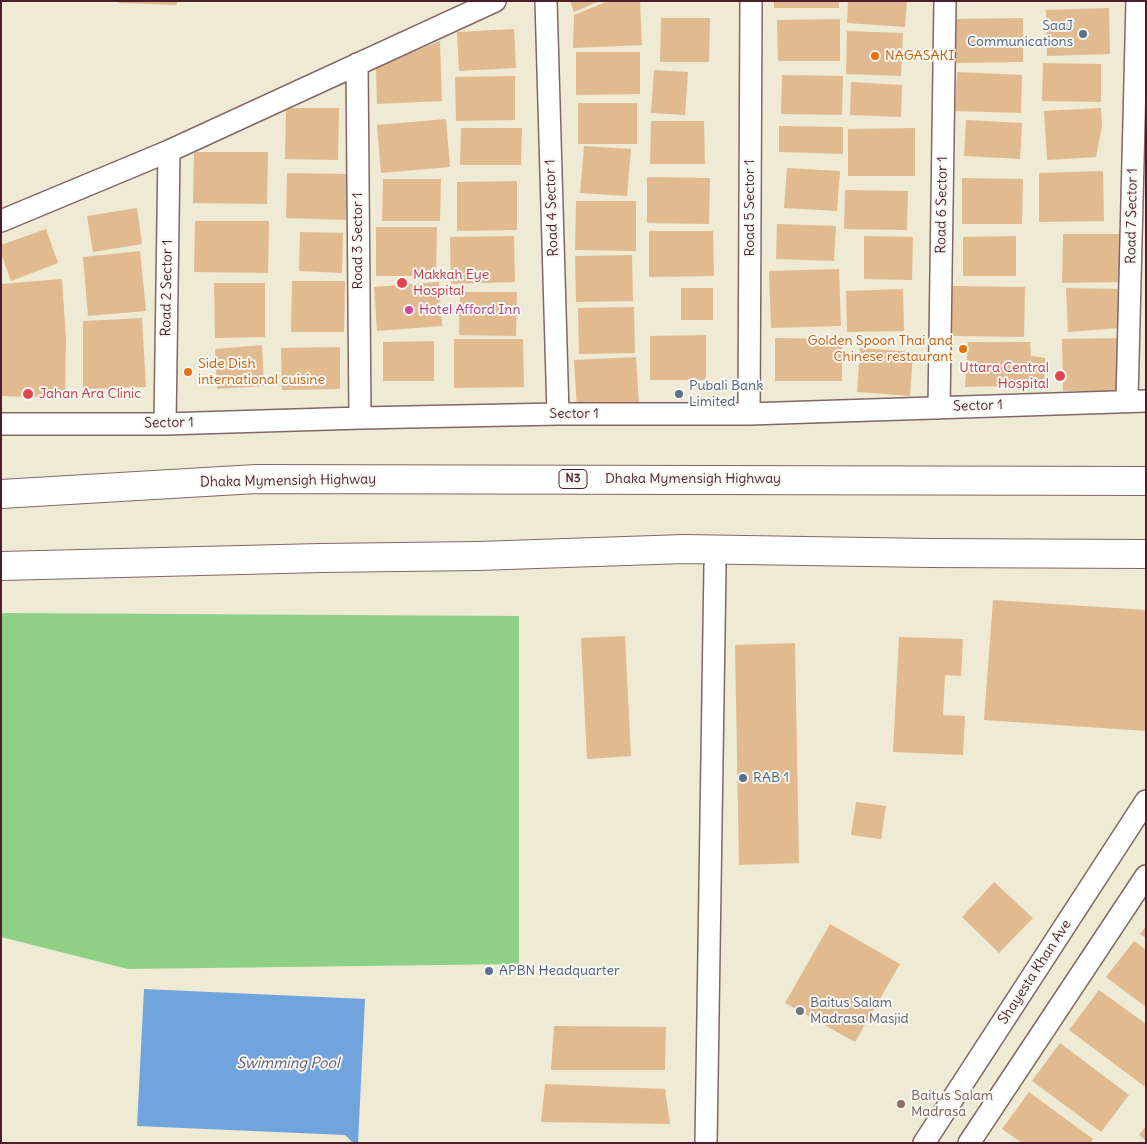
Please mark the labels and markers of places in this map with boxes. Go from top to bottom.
place label: SaaJ Communications [967,18,1073,50]
marker: SaaJ Communications [1077,28,1089,40]
place label: NAGASAKI [885,48,954,64]
marker: NAGASAKI [869,50,881,62]
place label: Makkah Eye Hospital [413,267,489,300]
marker: Makkah Eye Hospital [395,276,409,290]
place label: Hotel Afford Inn [419,302,521,318]
marker: Hotel Afford Inn [403,304,415,316]
place label: Golden Spoon Thai and Chinese restaurant [808,333,953,366]
marker: Golden Spoon Thai and Chinese restaurant [957,343,969,355]
place label: Side Dish international cuisine [198,356,325,388]
place label: Uttara Central Hospital [959,360,1049,392]
marker: Side Dish international cuisine [182,366,194,378]
marker: Uttara Central Hospital [1053,369,1067,383]
place label: Pubali Bank Limited [689,378,763,411]
place label: Jahan Ara Clinic [39,386,141,402]
marker: Jahan Ara Clinic [21,387,35,401]
marker: Pubali Bank Limited [673,388,685,400]
place label: RAB 1 [753,770,789,786]
marker: RAB 1 [737,772,749,784]
place label: APBN Headquarter [499,963,620,979]
marker: APBN Headquarter [483,965,495,977]
place label: Baitus Salam Madrasa Masjid [810,995,909,1028]
marker: Baitus Salam Madrasa Masjid [794,1005,806,1017]
place label: Baitus Salam Madrasa [911,1088,993,1120]
marker: Baitus Salam Madrasa [895,1098,907,1110]

